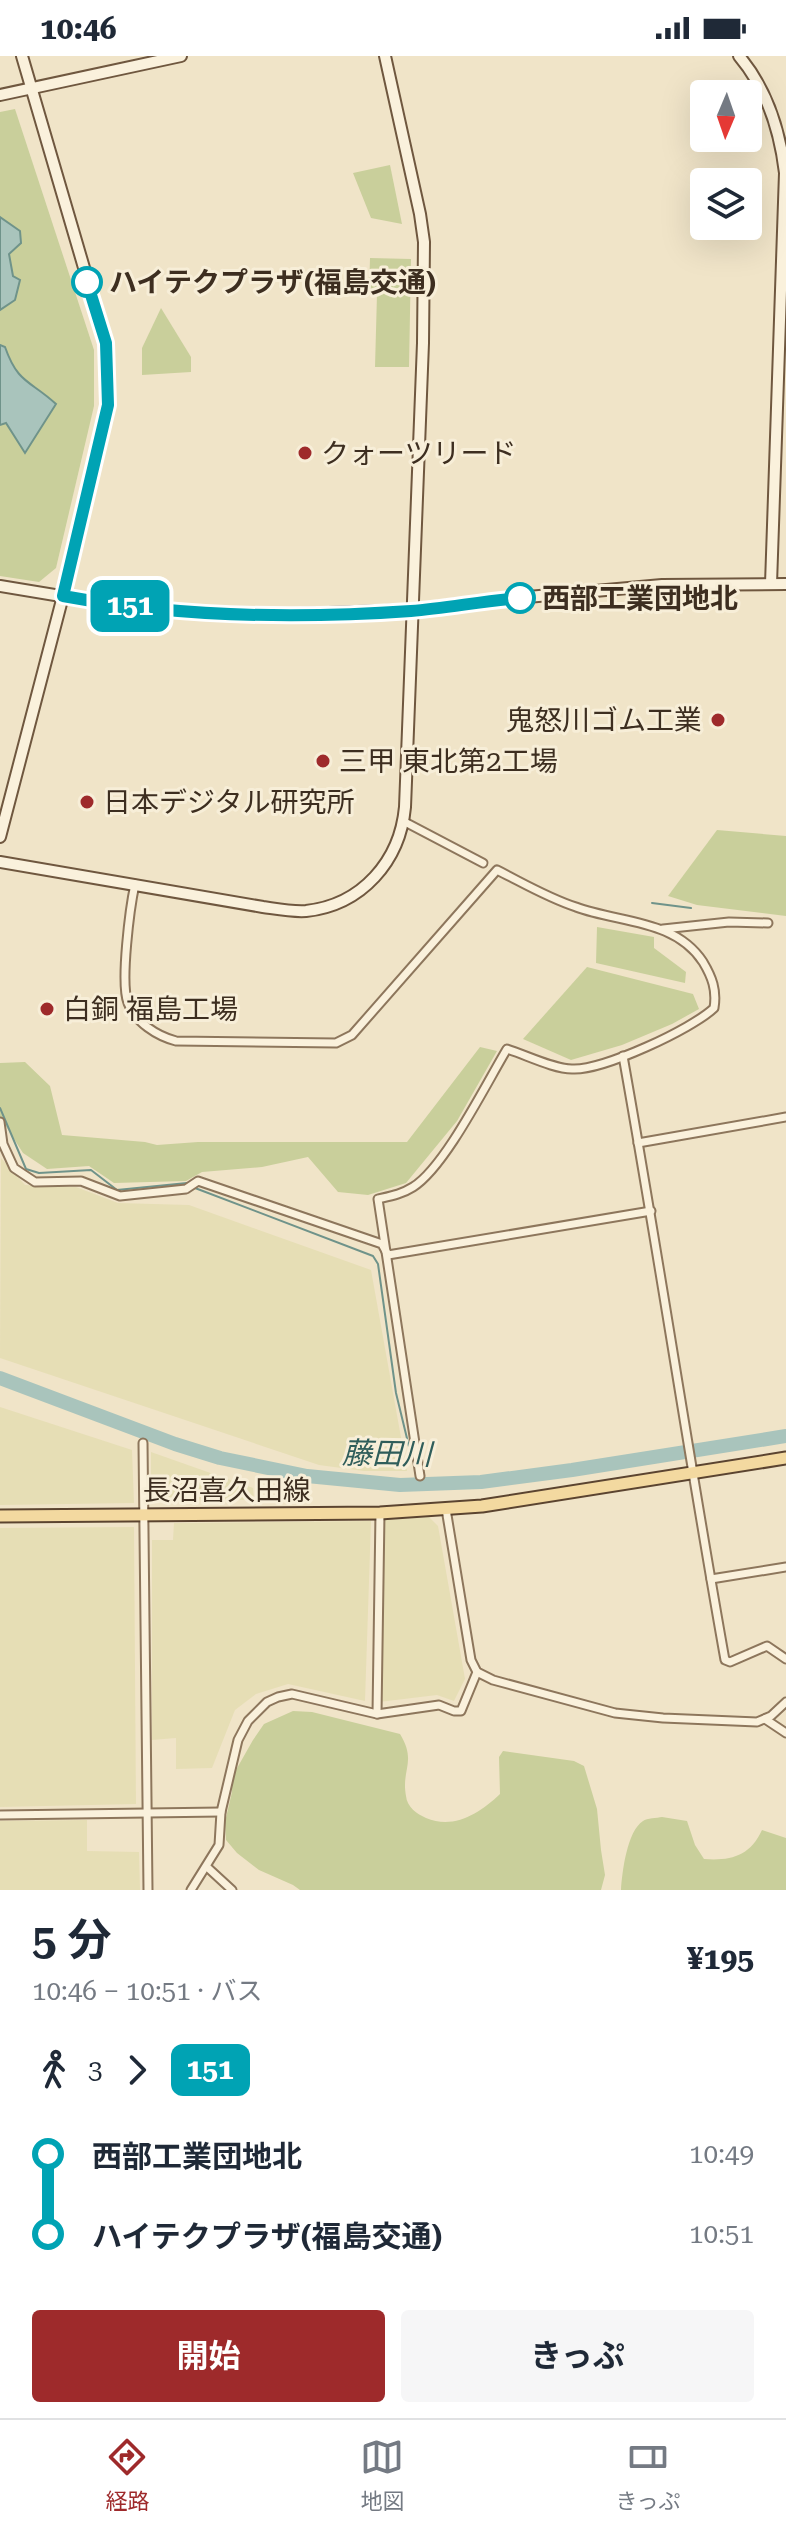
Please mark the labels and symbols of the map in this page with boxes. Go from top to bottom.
north arrow [690,80,762,152]
place label: ハイテクプラザ(福島交通) [109,266,436,299]
marker: ハイテクプラザ(福島交通) [72,267,102,297]
place label: クォーツリード [321,437,516,470]
marker: クォーツリード [296,444,314,462]
line badge: 151 [84,580,176,632]
place label: 西部工業団地北 [542,582,738,615]
marker: 西部工業団地北 [505,583,535,613]
place label: 鬼怒川ゴム工業 [506,704,702,737]
marker: 鬼怒川ゴム工業 [709,711,727,729]
place label: 三甲 東北第2工場 [339,745,558,778]
marker: 三甲 東北第2工場 [314,752,332,770]
place label: 日本デジタル研究所 [103,786,354,819]
marker: 日本デジタル研究所 [78,793,96,811]
place label: 白銅 福島工場 [63,993,238,1026]
marker: 白銅 福島工場 [38,1000,56,1018]
water label: 藤田川 [342,1435,435,1472]
street label: 長沼喜久田線 [143,1474,311,1507]

